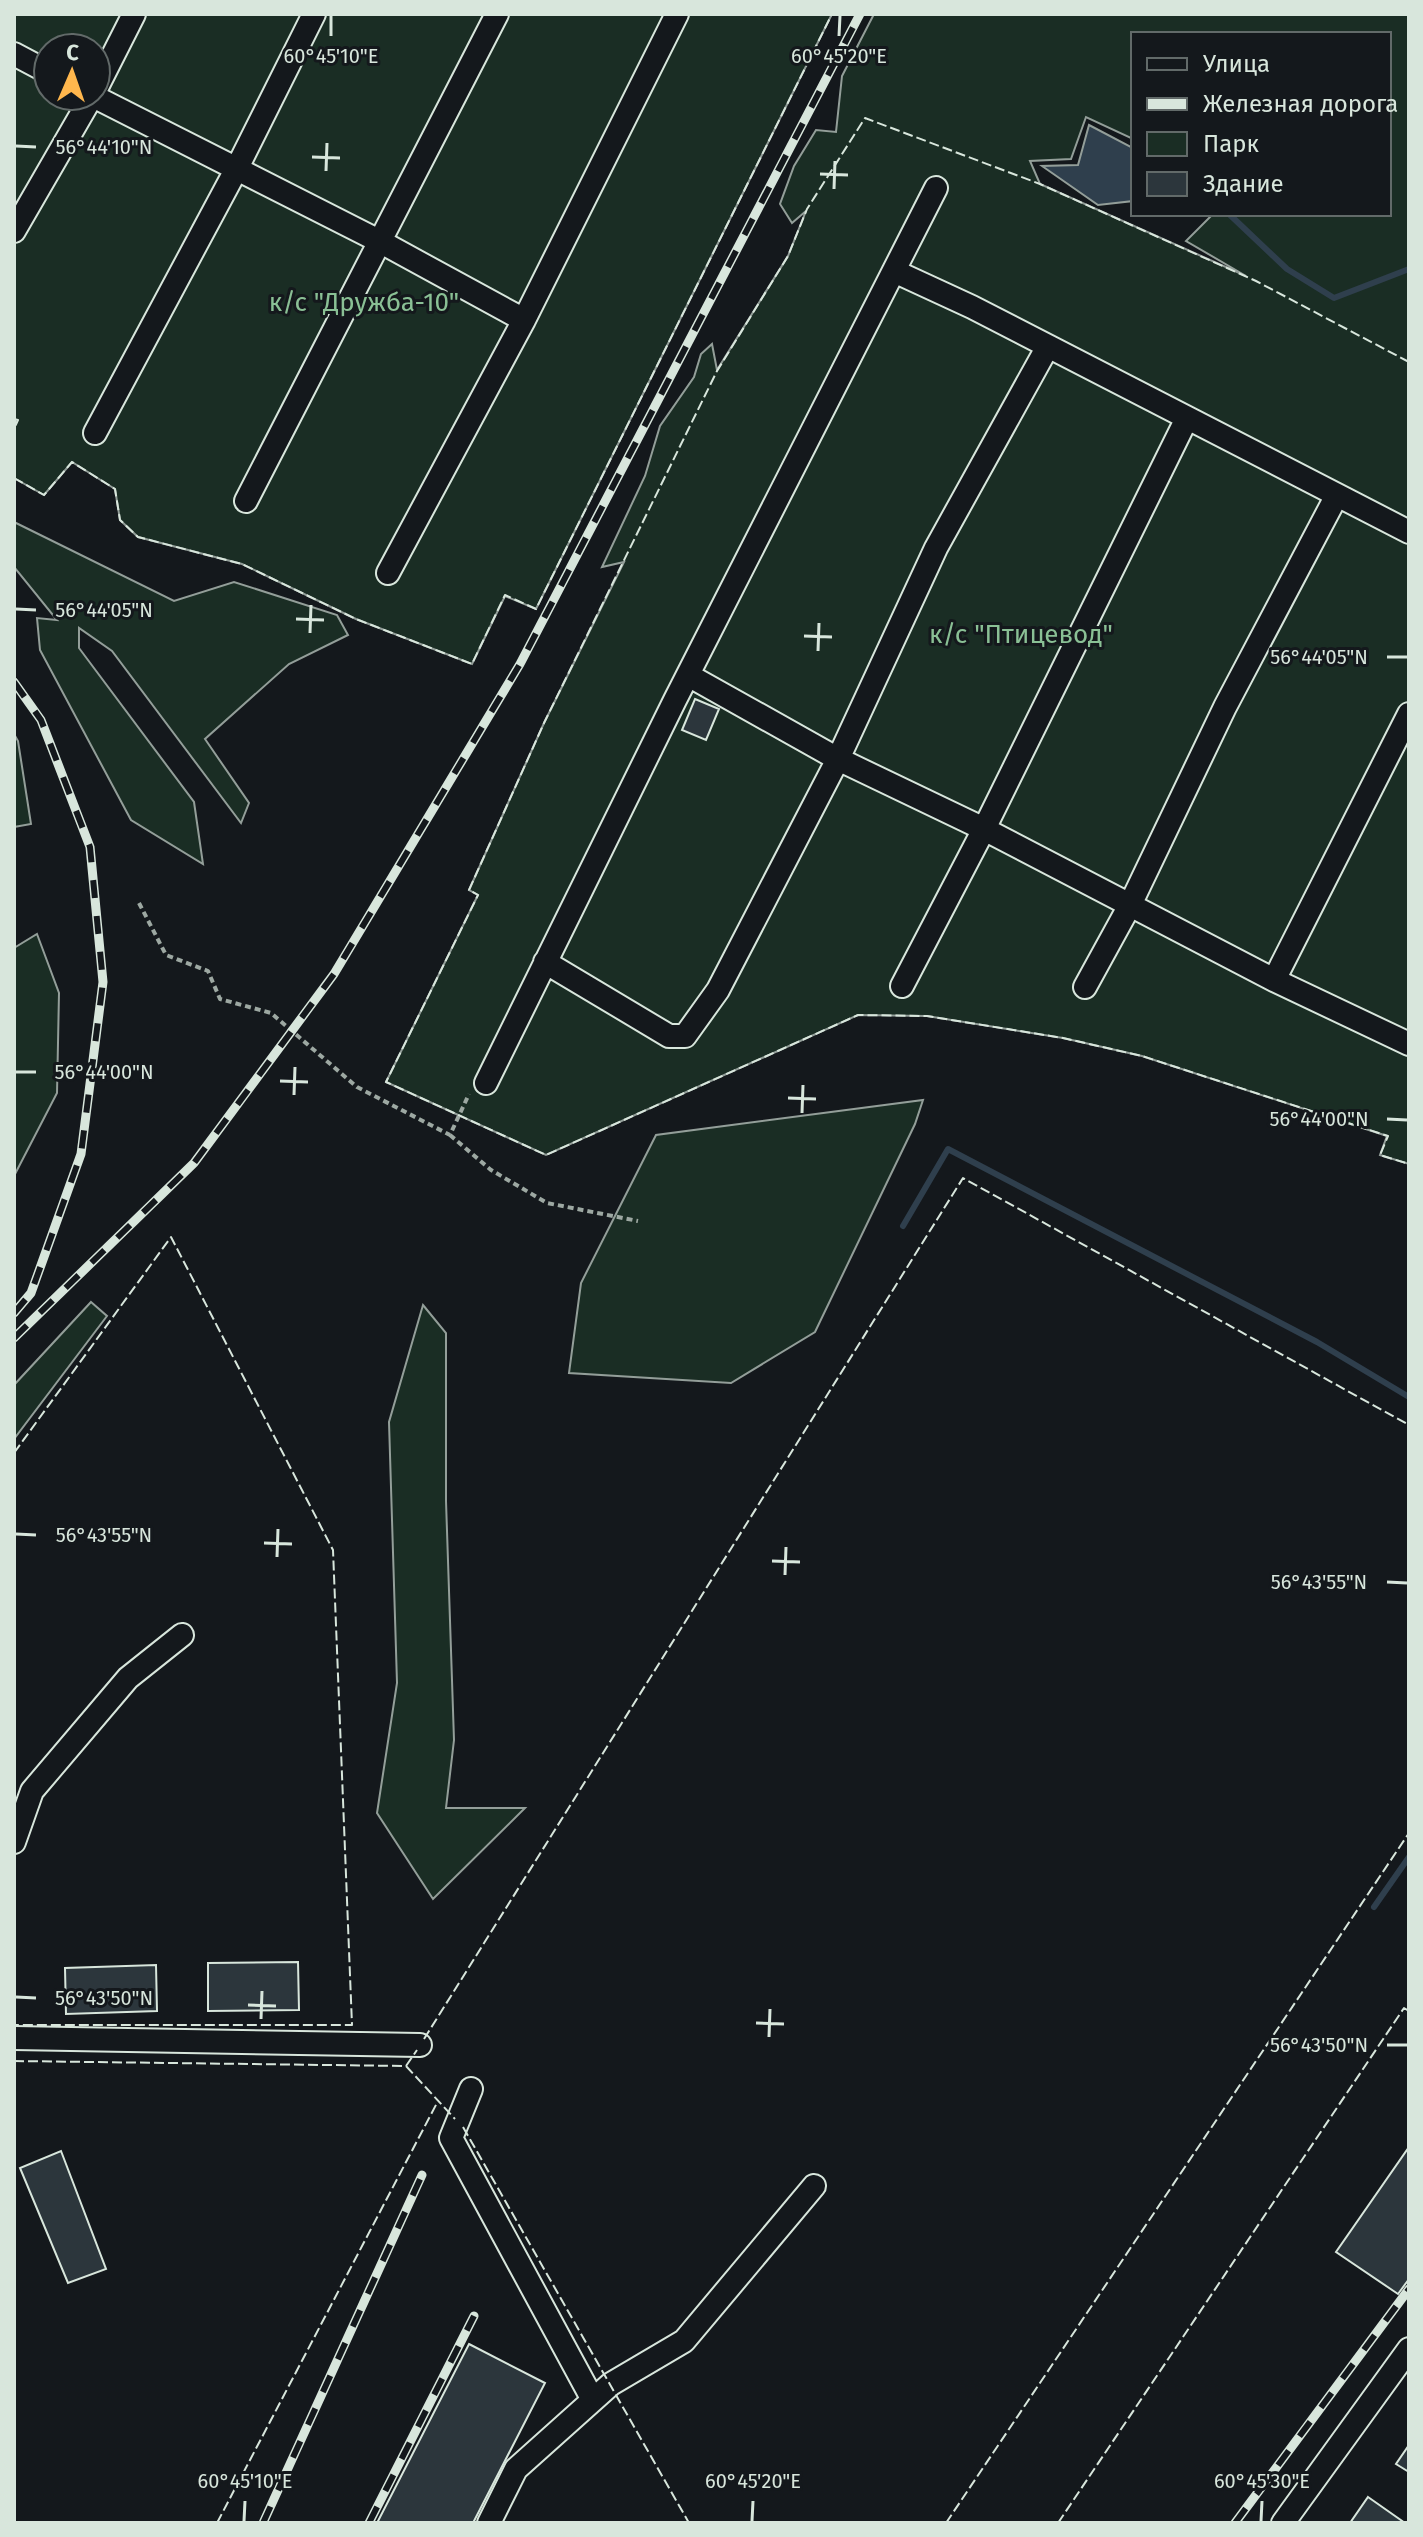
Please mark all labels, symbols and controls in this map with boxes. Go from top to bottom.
north arrow [32,32,112,112]
legend [1131,32,1391,216]
text: С [66,39,80,66]
text: 60°45'10"E [284,44,378,68]
text: 60°45'20"E [791,44,887,68]
text: Улица [1203,50,1270,78]
text: Железная дорога [1203,90,1398,118]
text: Парк [1203,130,1260,158]
text: 56°44'10"N [56,135,152,159]
text: Здание [1203,170,1284,198]
park label: к/с "Дружба-10" [269,287,459,318]
text: 56°44'05"N [55,598,153,622]
park label: к/с "Птицевод" [929,619,1113,650]
text: 56°44'05"N [1270,645,1368,669]
text: 56°44'00"N [54,1060,154,1084]
text: 56°44'00"N [1269,1107,1369,1131]
text: 56°43'55"N [56,1523,152,1547]
text: 56°43'55"N [1271,1570,1367,1594]
text: 56°43'50"N [55,1986,153,2010]
text: 56°43'50"N [1270,2033,1368,2057]
text: 60°45'10"E [198,2469,292,2493]
text: 60°45'20"E [705,2469,801,2493]
text: 60°45'30"E [1214,2469,1310,2493]

